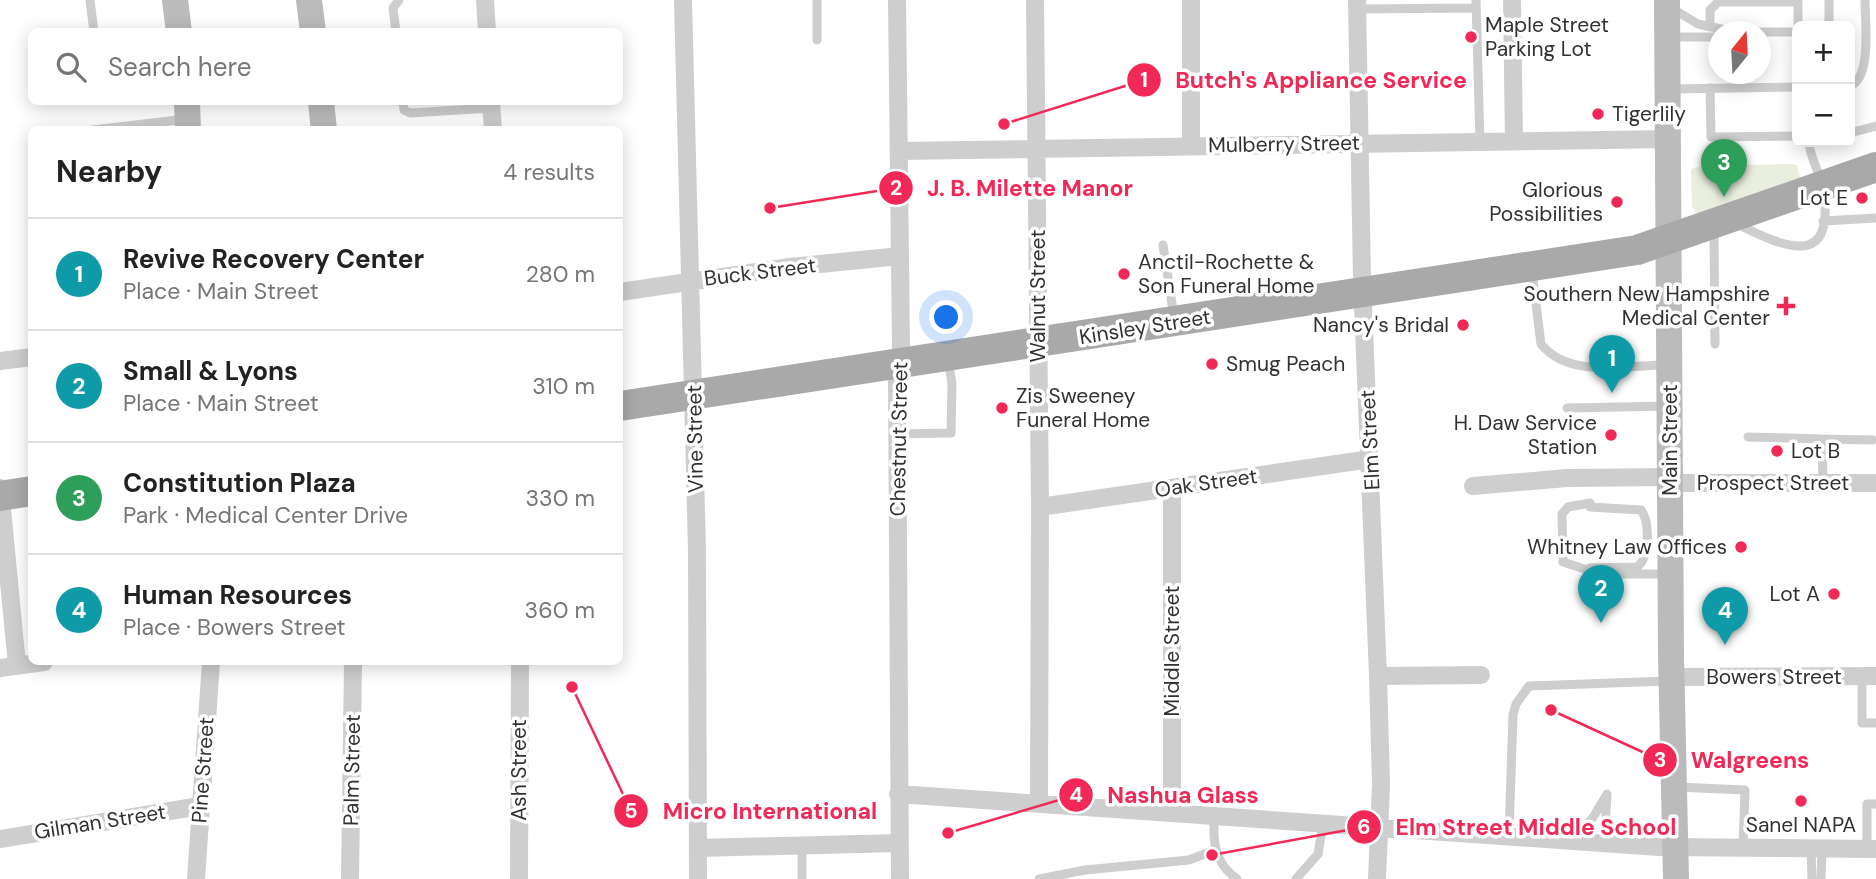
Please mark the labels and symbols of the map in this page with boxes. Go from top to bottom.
place label: Maple Street Parking Lot [1485,11,1609,63]
north arrow [1708,21,1771,84]
marker: Maple Street Parking Lot [1463,29,1479,45]
callout: Butch's Appliance Service [1126,58,1481,102]
text: Butch's Appliance Service [1175,65,1467,95]
text: 1 [1140,66,1148,94]
place label: Tigerlily [1612,100,1686,128]
marker: Tigerlily [1590,106,1606,122]
street label: Mulberry Street [1208,129,1360,159]
pin: 3 [1701,139,1747,197]
callout: J. B. Milette Manor [878,166,1147,210]
text: J. B. Milette Manor [927,173,1133,203]
text: 2 [890,174,902,202]
place label: Glorious Possibilities [1489,176,1603,228]
place label: Lot E [1800,184,1848,212]
marker: Lot E [1854,190,1870,206]
marker: Glorious Possibilities [1609,194,1625,210]
street label: Walnut Street [1024,230,1052,362]
place label: Anctil-Rochette & Son Funeral Home [1138,248,1314,300]
street label: Buck Street [703,251,817,293]
marker: Anctil-Rochette & Son Funeral Home [1116,266,1132,282]
place label: Southern New Hampshire Medical Center [1524,280,1770,332]
marker: Southern New Hampshire Medical Center [1776,296,1796,316]
your location [929,300,963,334]
street label: Kinsley Street [1077,303,1213,351]
place label: Nancy's Bridal [1313,311,1449,339]
marker: Nancy's Bridal [1455,317,1471,333]
pin: 1 [1589,335,1635,393]
place label: Smug Peach [1226,350,1345,378]
marker: Smug Peach [1204,356,1220,372]
street label: Chestnut Street [884,361,914,517]
place label: Zis Sweeney Funeral Home [1016,382,1150,434]
street label: Main Street [1656,384,1684,496]
street label: Vine Street [680,385,710,493]
street label: Elm Street [1353,389,1387,491]
marker: Zis Sweeney Funeral Home [994,400,1010,416]
place label: H. Daw Service Station [1454,409,1597,461]
marker: H. Daw Service Station [1603,427,1619,443]
place label: Lot B [1791,437,1840,465]
marker: Lot B [1769,443,1785,459]
street label: Oak Street [1153,462,1259,504]
street label: Prospect Street [1697,469,1849,497]
place label: Whitney Law Offices [1527,533,1727,561]
marker: Whitney Law Offices [1733,539,1749,555]
pin: 2 [1578,565,1624,623]
place label: Lot A [1770,580,1820,608]
street label: Middle Street [1158,586,1186,716]
marker: Lot A [1826,586,1842,602]
pin: 4 [1702,587,1748,645]
street label: Bowers Street [1706,663,1842,691]
street label: Palm Street [337,714,367,826]
street label: Pine Street [185,716,221,824]
street label: Ash Street [505,719,533,821]
callout: Walgreens [1642,738,1824,782]
text: Walgreens [1691,745,1809,775]
text: 3 [1654,746,1666,774]
callout: Nashua Glass [1058,773,1273,817]
text: Nashua Glass [1107,780,1259,810]
text: 4 [1069,781,1083,809]
callout: Micro International [614,789,891,833]
marker: Sanel NAPA [1793,793,1809,809]
text: Micro International [663,796,877,826]
text: 5 [624,797,638,825]
street label: Gilman Street [32,798,168,846]
callout: Elm Street Middle School [1346,805,1690,849]
place label: Sanel NAPA [1746,811,1856,839]
text: Elm Street Middle School [1395,812,1677,842]
text: 6 [1357,813,1371,841]

